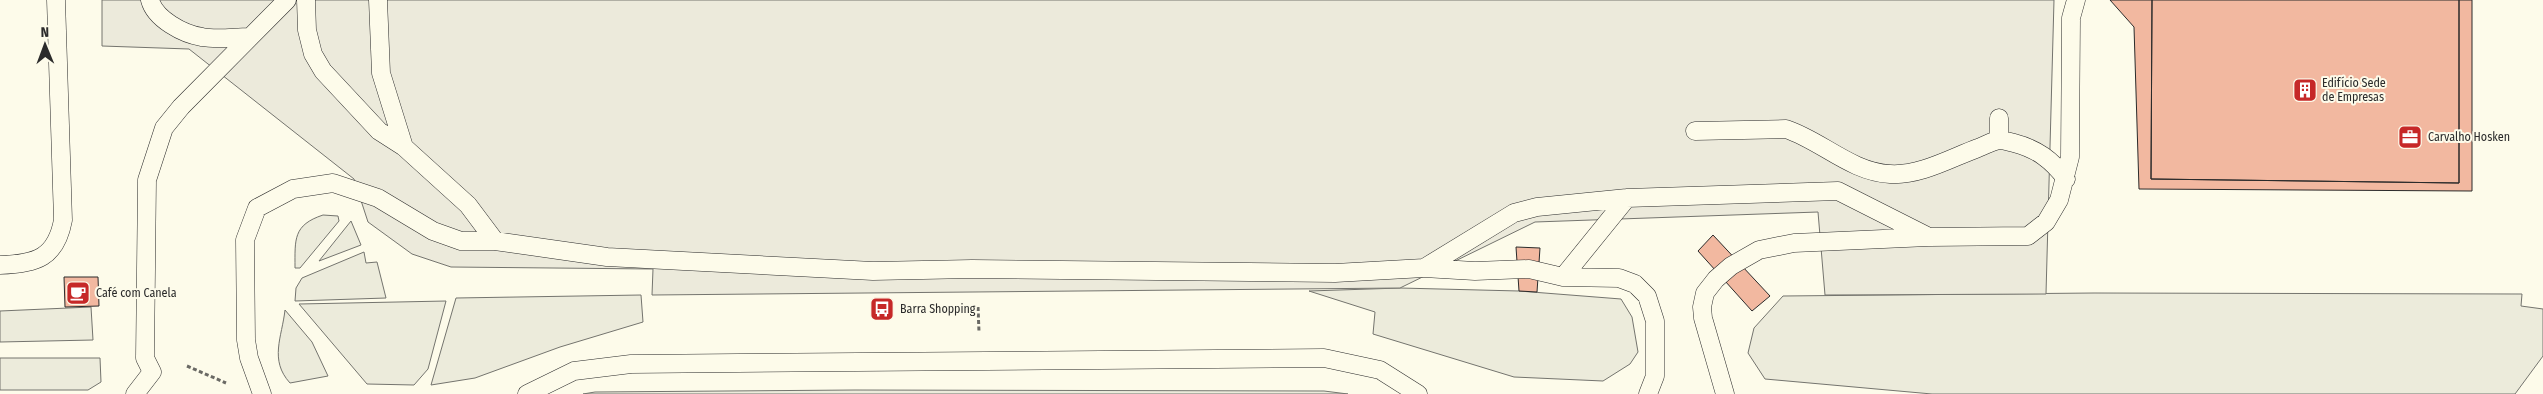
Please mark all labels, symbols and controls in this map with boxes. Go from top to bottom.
north arrow [20,20,70,70]
text: N [40,24,49,41]
place label: Edifício Sede de Empresas [2322,76,2386,104]
building icon: Edifício Sede de Empresas [2292,77,2318,103]
office icon: Carvalho Hosken [2397,124,2423,150]
place label: Carvalho Hosken [2428,130,2510,144]
cafe icon: Café com Canela [65,280,91,306]
place label: Café com Canela [96,286,177,300]
bus stop icon: Barra Shopping [869,296,895,322]
place label: Barra Shopping [900,302,976,316]

